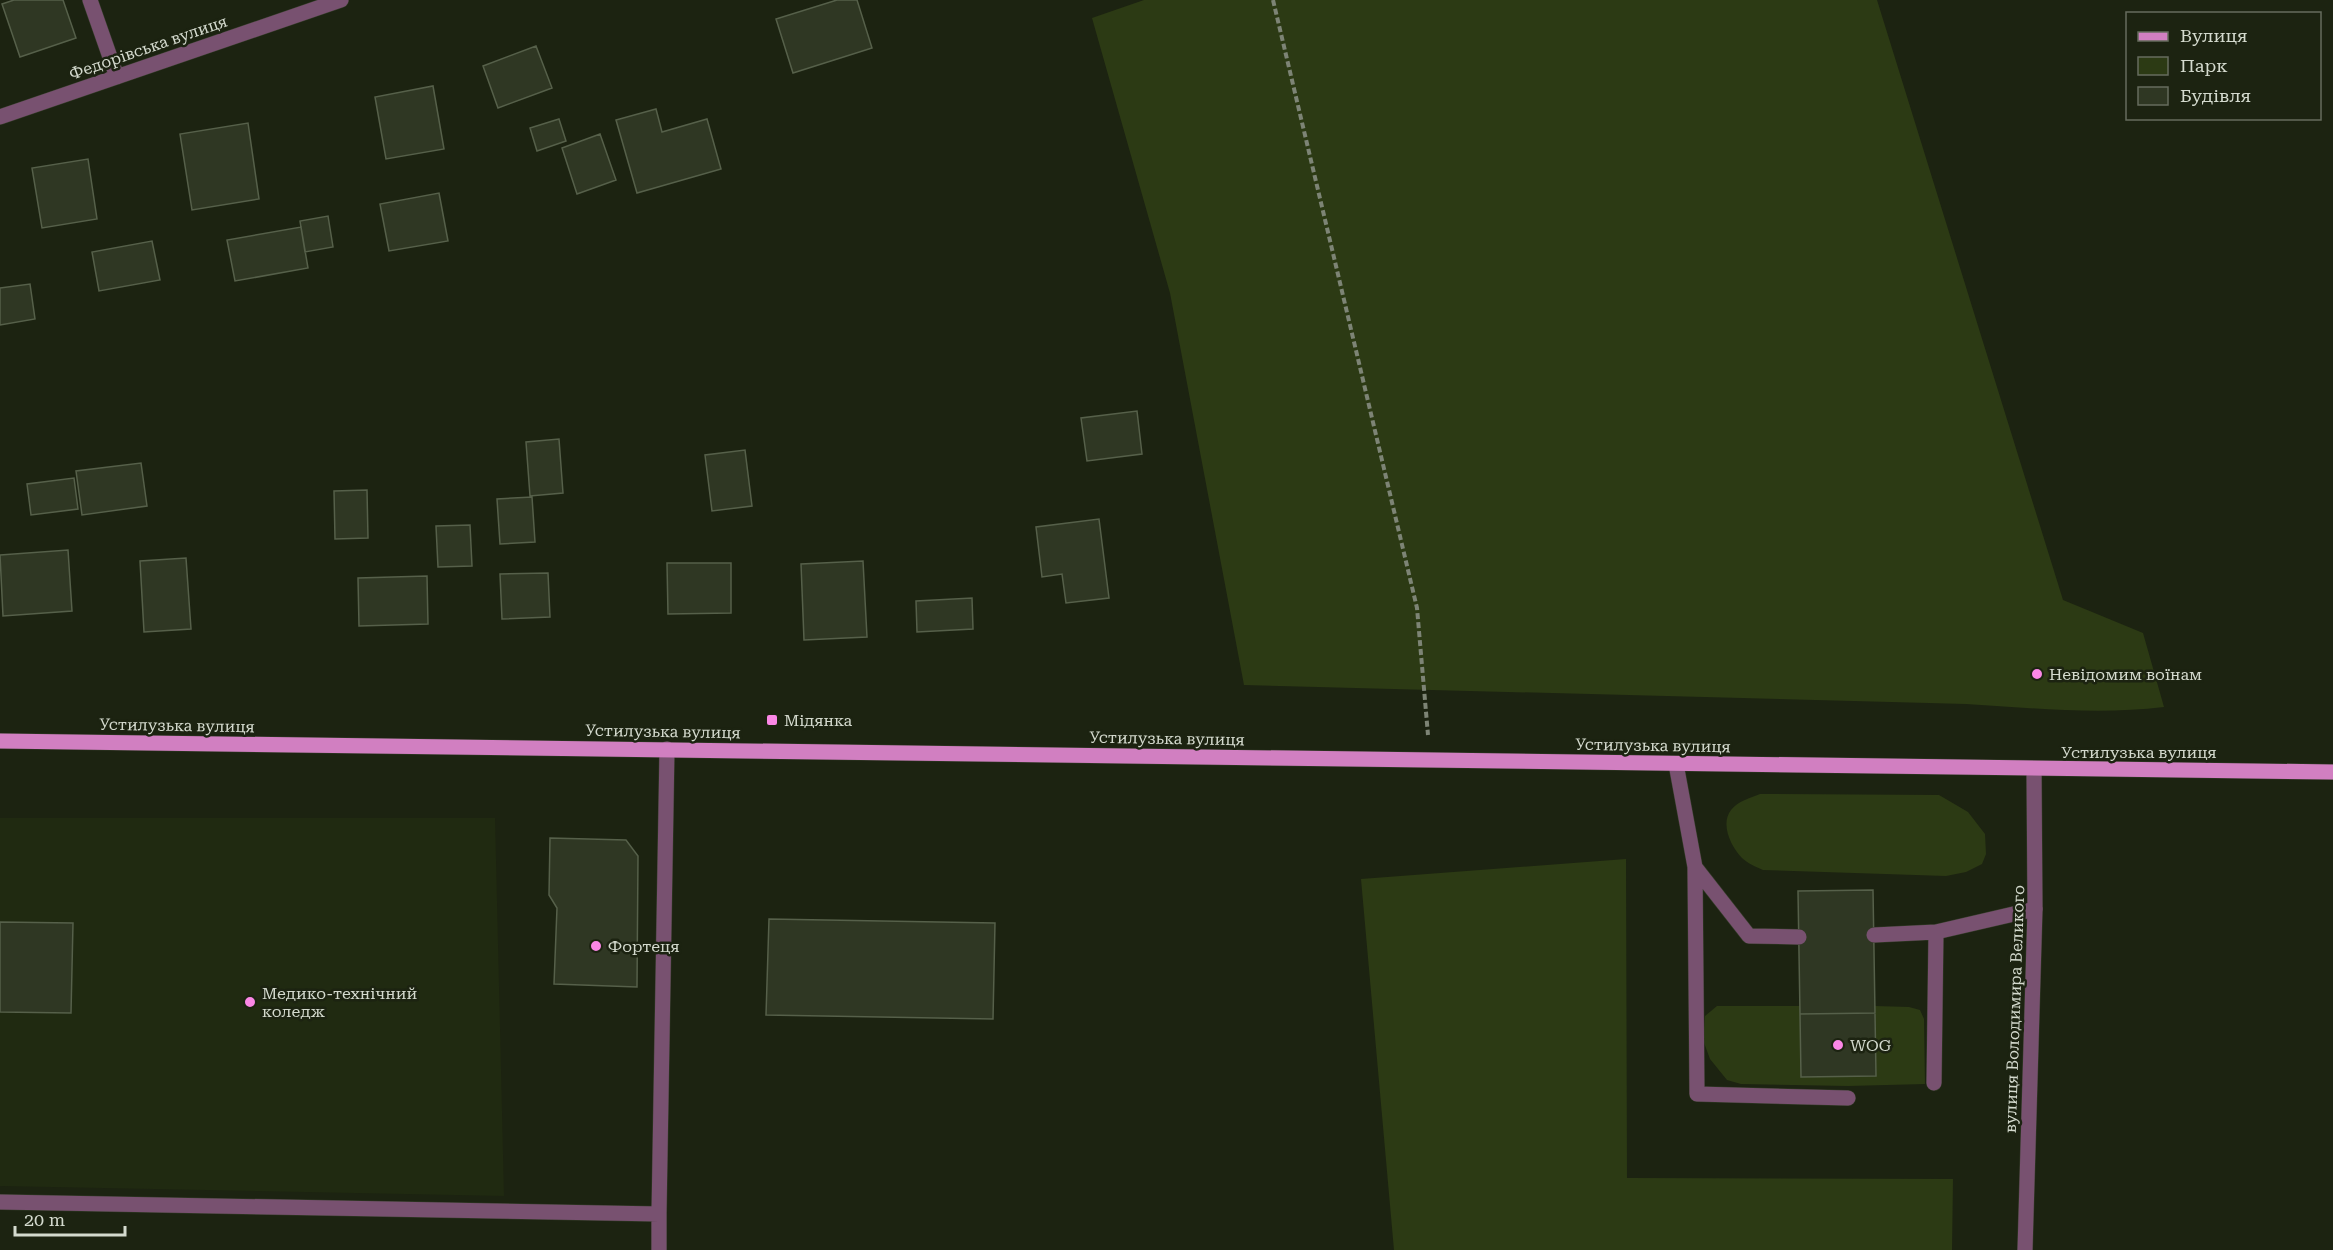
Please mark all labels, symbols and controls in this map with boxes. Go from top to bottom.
street label: Федорівська вулиця [67,12,230,83]
legend [2126,12,2321,120]
text: Вулиця [2180,25,2247,46]
text: Парк [2180,55,2228,76]
text: Будівля [2180,85,2251,106]
place label: Невідомим воїнам [2049,665,2202,684]
marker: Невідомим воїнам [2030,667,2044,681]
place label: Мідянка [784,711,853,730]
marker: Мідянка [765,713,779,727]
street label: Устилузька вулиця [99,715,255,736]
street label: Устилузька вулиця [585,721,741,742]
street label: Устилузька вулиця [1089,728,1245,749]
street label: Устилузька вулиця [1575,735,1731,756]
street label: Устилузька вулиця [2061,743,2217,762]
street label: вулиця Володимира Великого [2001,884,2028,1133]
place label: Фортеця [608,937,680,956]
marker: Фортеця [589,939,603,953]
place label: Медико-технічний коледж [262,984,417,1021]
marker: Медико-технічний коледж [243,995,257,1009]
place label: WOG [1850,1036,1892,1055]
marker: WOG [1831,1038,1845,1052]
scale bar [15,1199,124,1237]
text: 20 m [24,1209,65,1230]

